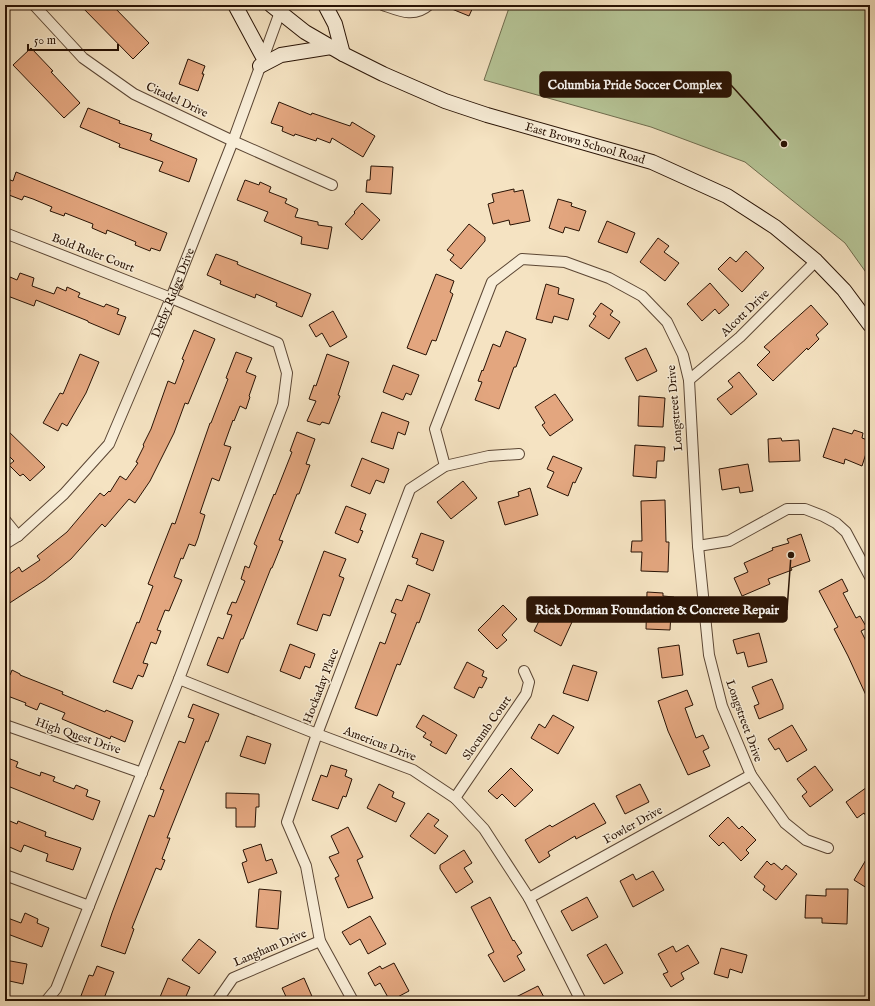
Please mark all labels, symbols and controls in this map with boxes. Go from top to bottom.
scale bar [28,26,118,52]
text: 50 m [34,33,56,48]
callout: Columbia Pride Soccer Complex [540,72,731,97]
text: Columbia Pride Soccer Complex [548,77,723,94]
street label: Citadel Drive [144,79,211,121]
street label: East Brown School Road [524,119,647,167]
street label: Bold Ruler Court [50,230,136,276]
street label: Derby Ridge Drive [148,245,198,340]
street label: Alcott Drive [717,286,773,341]
street label: Longstreet Drive [664,364,686,452]
callout: Rick Dorman Foundation & Concrete Repair [527,597,787,622]
text: Rick Dorman Foundation & Concrete Repair [535,602,779,619]
street label: Hockaday Place [300,646,342,726]
street label: Longstreet Drive [722,678,766,765]
street label: Slocumb Court [459,693,515,763]
street label: High Quest Drive [33,714,123,758]
street label: Americus Drive [341,723,419,765]
street label: Fowler Drive [601,802,666,847]
street label: Langham Drive [231,926,309,970]

